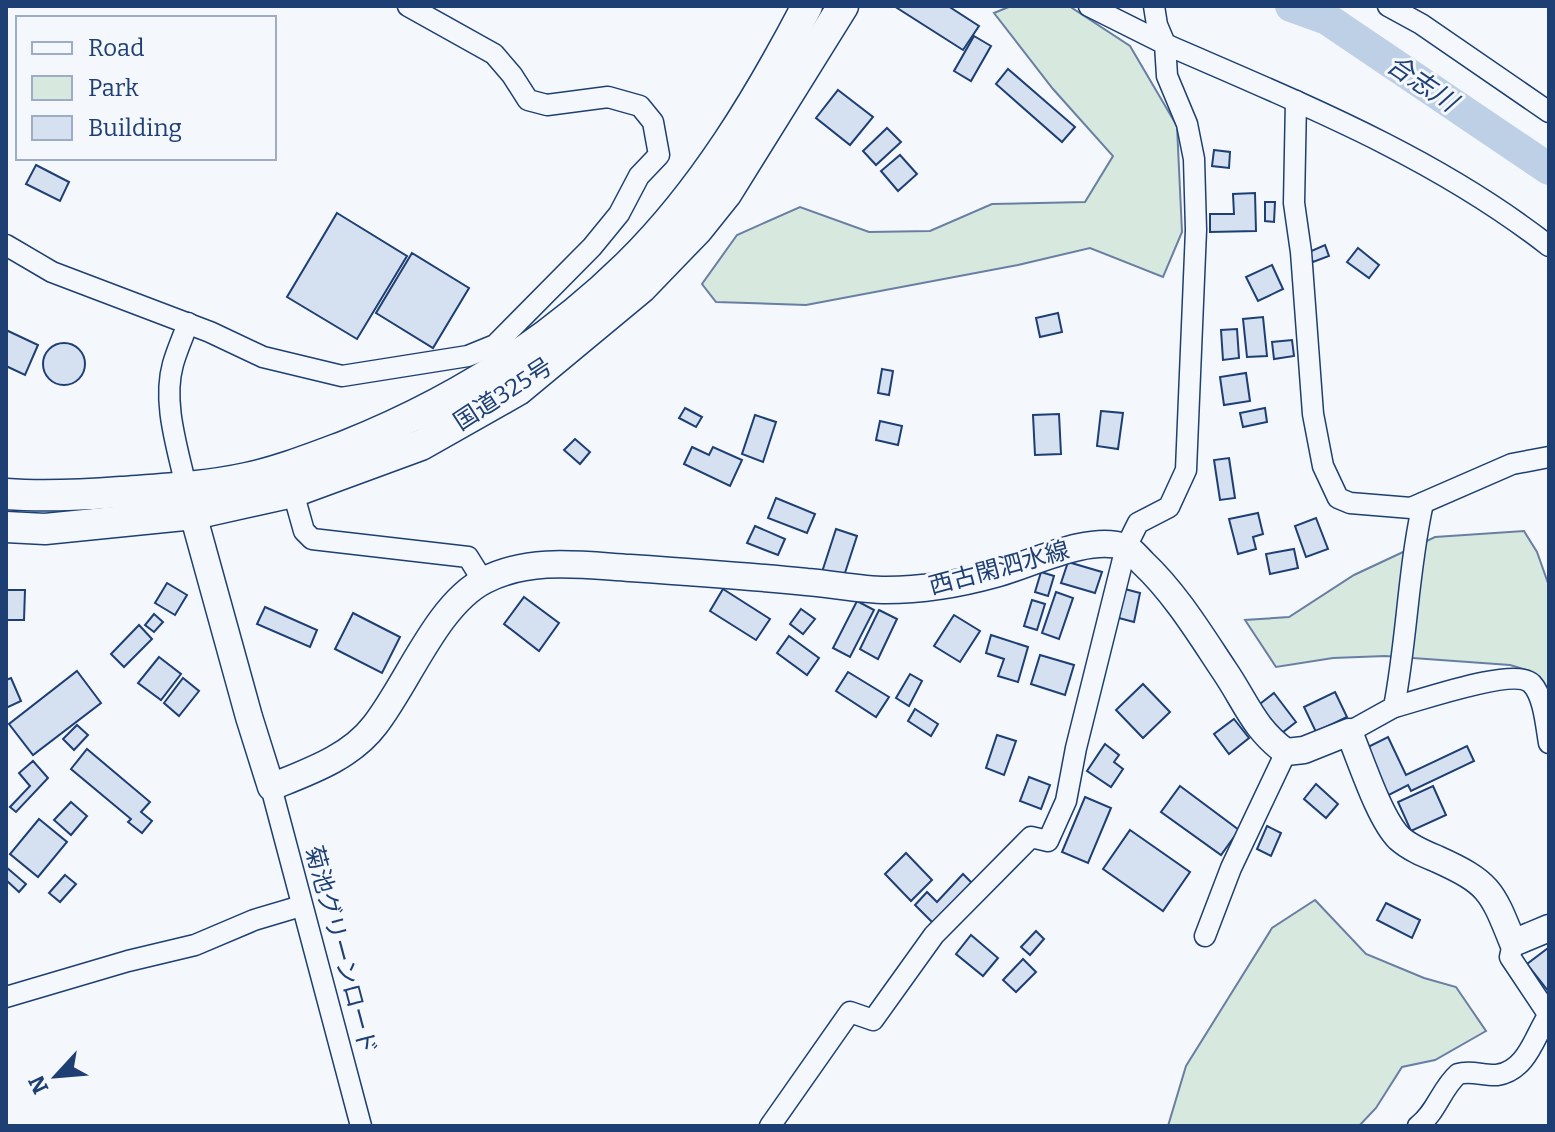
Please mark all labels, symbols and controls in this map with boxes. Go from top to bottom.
legend [16,16,276,160]
text: Road [88,34,144,62]
water label: 合志川 [1381,49,1465,120]
text: Park [88,74,139,102]
text: Building [88,114,182,142]
street label: 国道325号 [449,352,557,436]
street label: 西古閑泗水線 [926,536,1072,600]
street label: 菊池グリーンロード [300,843,382,1057]
north arrow [16,1036,96,1116]
text: N [23,1071,54,1098]

